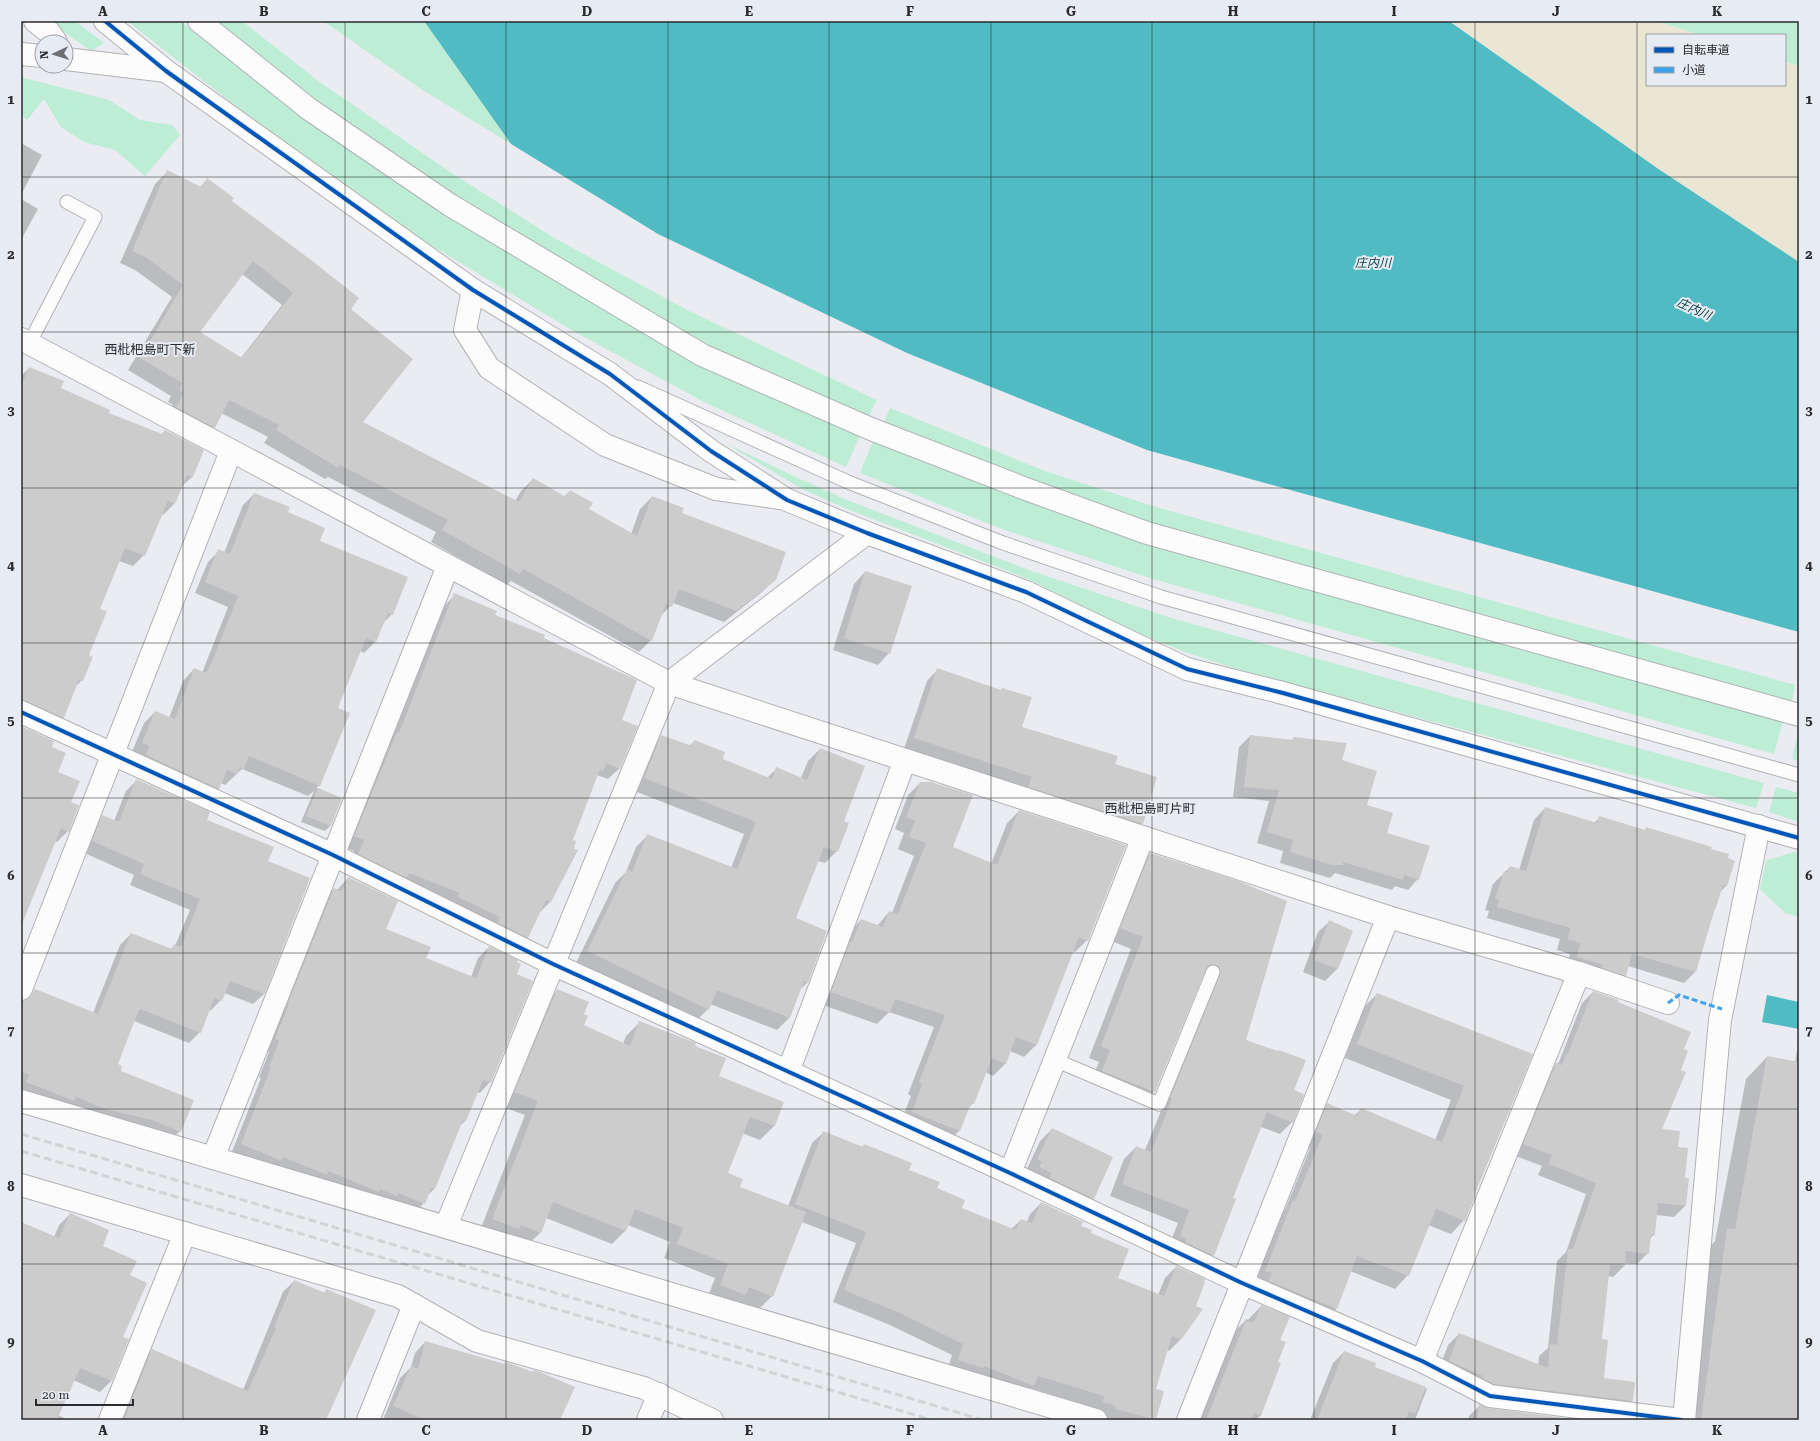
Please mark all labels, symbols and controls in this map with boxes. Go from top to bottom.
text: A [98,4,108,19]
text: B [259,4,269,19]
text: C [421,4,431,19]
text: D [582,4,592,19]
text: E [745,4,753,19]
text: F [906,4,914,19]
text: G [1066,4,1076,19]
text: H [1228,4,1239,19]
text: I [1391,4,1397,19]
text: J [1552,4,1560,19]
text: K [1712,4,1723,19]
north arrow [34,34,74,74]
legend [1646,34,1786,86]
text: 自転車道 [1682,43,1730,57]
text: N [38,49,51,59]
text: 小道 [1682,63,1706,77]
text: 1 [7,92,15,107]
text: 1 [1805,92,1813,107]
text: 2 [7,247,15,262]
text: 2 [1805,247,1813,262]
water label: 庄内川 [1355,256,1393,270]
water label: 庄内川 [1675,295,1715,324]
district label: 西枇杷島町下新 [104,342,196,357]
text: 3 [7,403,15,418]
text: 3 [1805,403,1813,418]
text: 4 [7,558,15,573]
text: 4 [1805,558,1813,573]
text: 5 [7,713,15,728]
text: 5 [1805,713,1813,728]
district label: 西枇杷島町片町 [1104,801,1196,816]
text: 6 [7,868,15,883]
text: 6 [1805,868,1813,883]
text: 7 [7,1023,15,1038]
text: 7 [1805,1023,1813,1038]
text: 8 [7,1179,15,1194]
text: 8 [1805,1179,1813,1194]
text: 9 [7,1334,15,1349]
text: 9 [1805,1334,1813,1349]
scale bar [36,1381,133,1407]
text: 20 m [42,1388,69,1402]
text: A [98,1423,108,1438]
text: B [259,1423,269,1438]
text: C [421,1423,431,1438]
text: D [582,1423,592,1438]
text: E [745,1423,753,1438]
text: F [906,1423,914,1438]
text: G [1066,1423,1076,1438]
text: H [1228,1423,1239,1438]
text: I [1391,1423,1397,1438]
text: J [1552,1423,1560,1438]
text: K [1712,1423,1723,1438]

